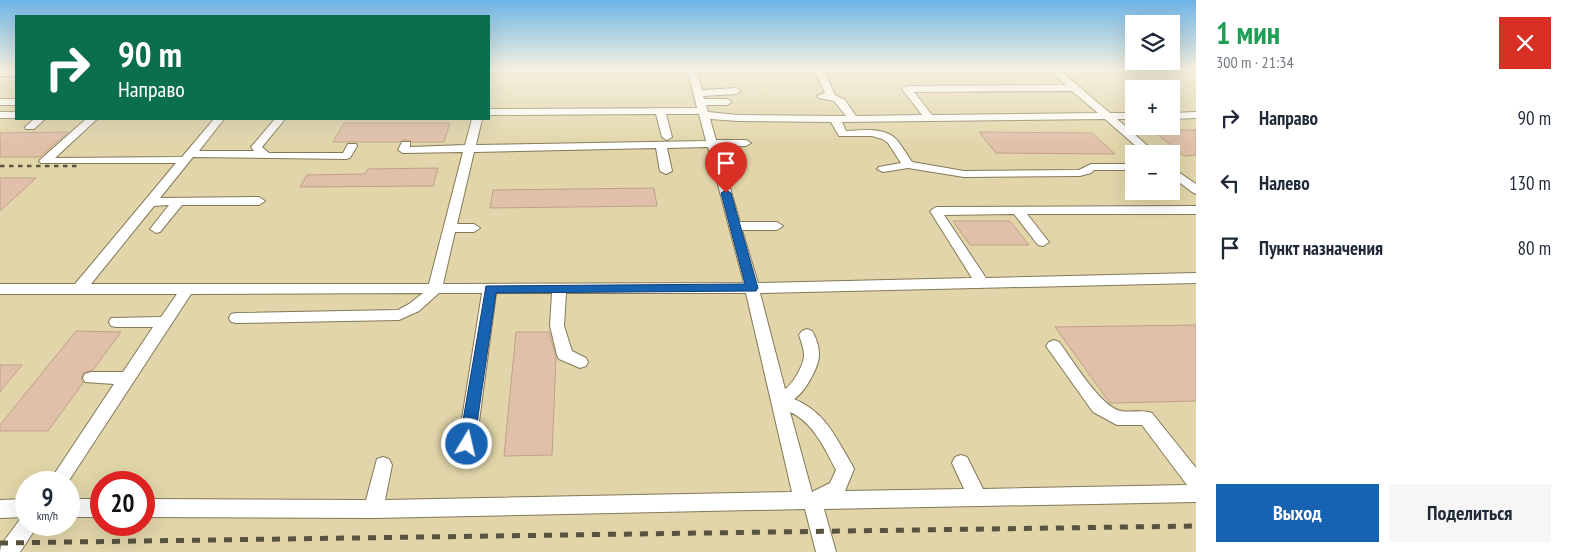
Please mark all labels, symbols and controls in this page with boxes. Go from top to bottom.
text: 1 мин [1216,13,1280,52]
map controls [1125,15,1180,200]
button: layers [1125,15,1180,70]
button: close [1499,17,1551,69]
text: 90 m [118,31,182,77]
icon: right [35,35,100,100]
text: 300 m · 21:34 [1216,52,1294,72]
text: Направо [118,75,185,103]
button: + [1125,80,1180,135]
icon: right [1216,104,1244,132]
text: Направо [1259,106,1318,130]
text: 90 m [1518,106,1551,130]
pin [705,142,747,193]
button: − [1125,145,1180,200]
icon: arrive [712,149,740,177]
icon: left [1216,169,1244,197]
text: Налево [1259,171,1310,195]
text: 130 m [1509,171,1551,195]
icon: arrive [1216,234,1244,262]
text: Пункт назначения [1259,236,1383,260]
text: 80 m [1518,236,1551,260]
position arrow [440,417,492,469]
speed limit sign: 20 [90,471,155,536]
text: 9 [42,481,53,513]
button: Выход [1216,484,1379,542]
button: Поделиться [1389,484,1551,542]
text: km/h [37,508,58,523]

